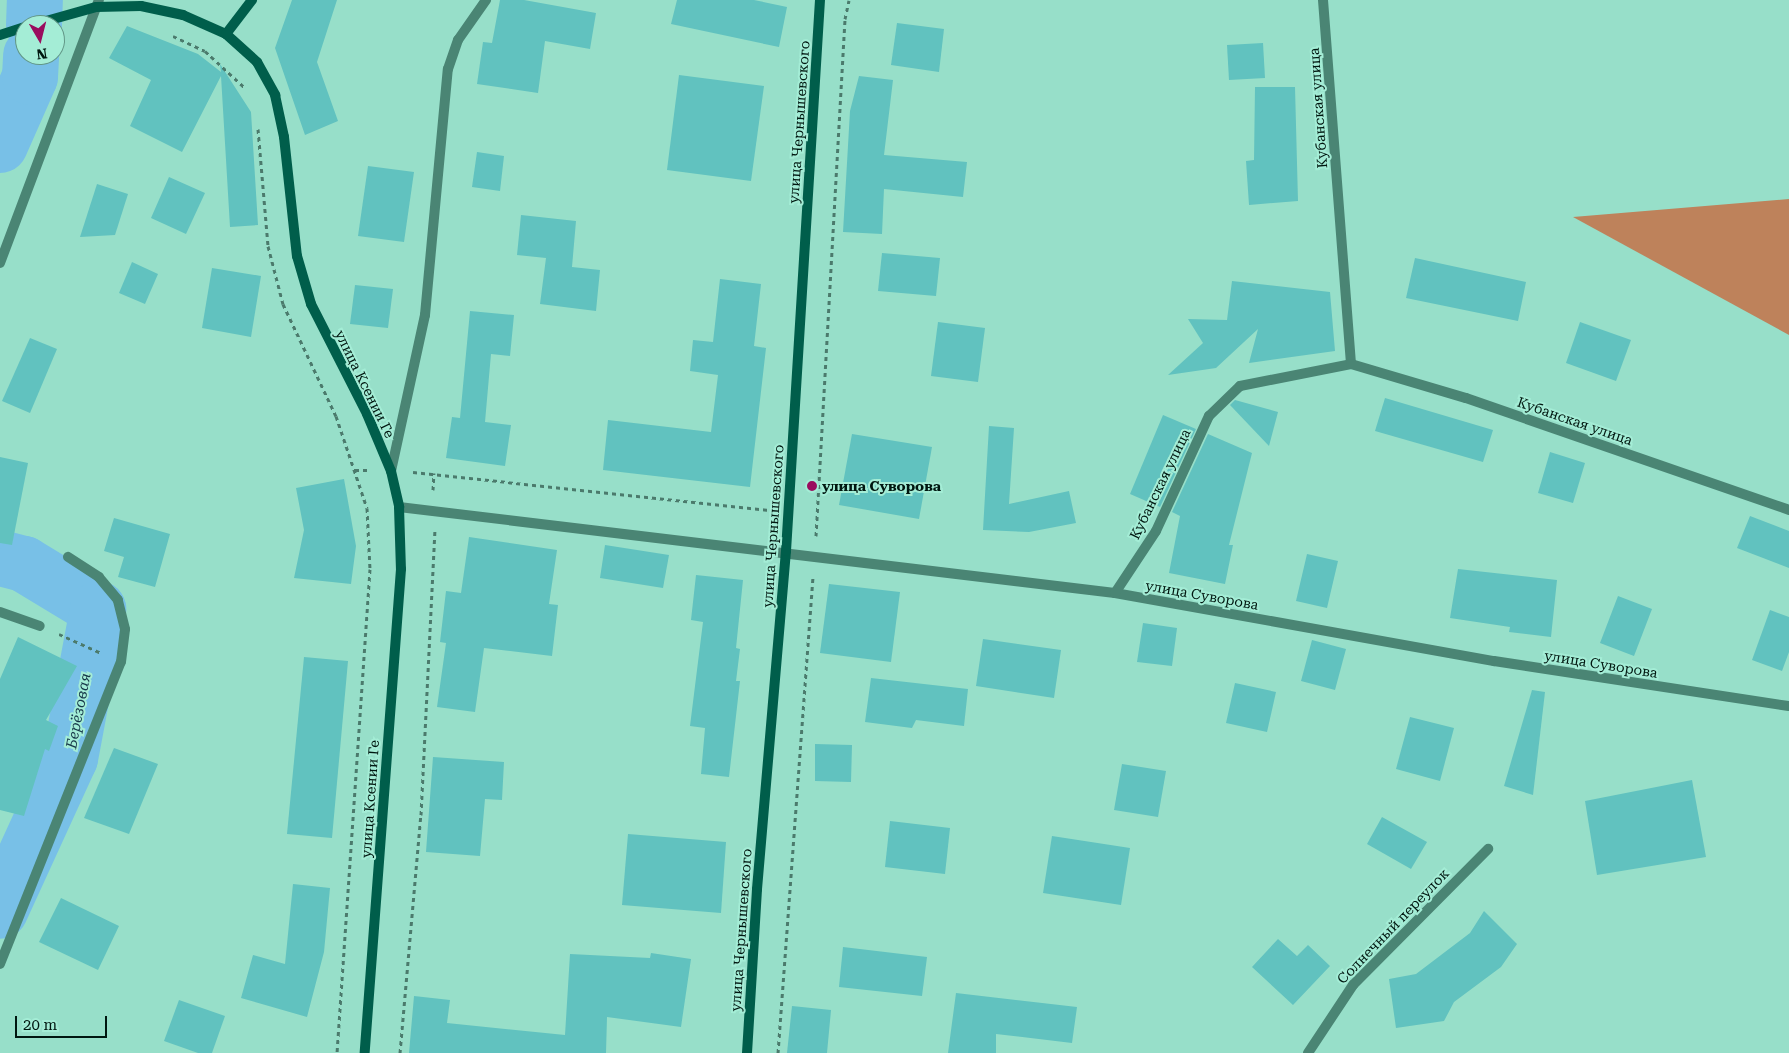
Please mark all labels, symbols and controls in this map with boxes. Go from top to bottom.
north arrow [15,15,65,65]
street label: улица Чернышевского [785,40,813,204]
text: N [35,45,48,63]
street label: Кубанская улица [1305,47,1331,169]
street label: улица Ксении Ге [332,327,398,441]
street label: Кубанская улица [1515,393,1635,449]
street label: Кубанская улица [1126,426,1194,542]
street label: улица Чернышевского [759,444,787,608]
place label: улица Суворова [822,478,941,494]
marker: улица Суворова [806,480,818,492]
street label: улица Суворова [1144,577,1260,613]
street label: улица Суворова [1543,647,1659,681]
water label: Берёзовая [63,672,95,750]
street label: улица Ксении Ге [358,740,382,858]
street label: улица Чернышевского [727,848,755,1012]
street label: Солнечный переулок [1334,865,1452,987]
scale bar [18,1006,110,1038]
text: 20 m [23,1016,57,1034]

